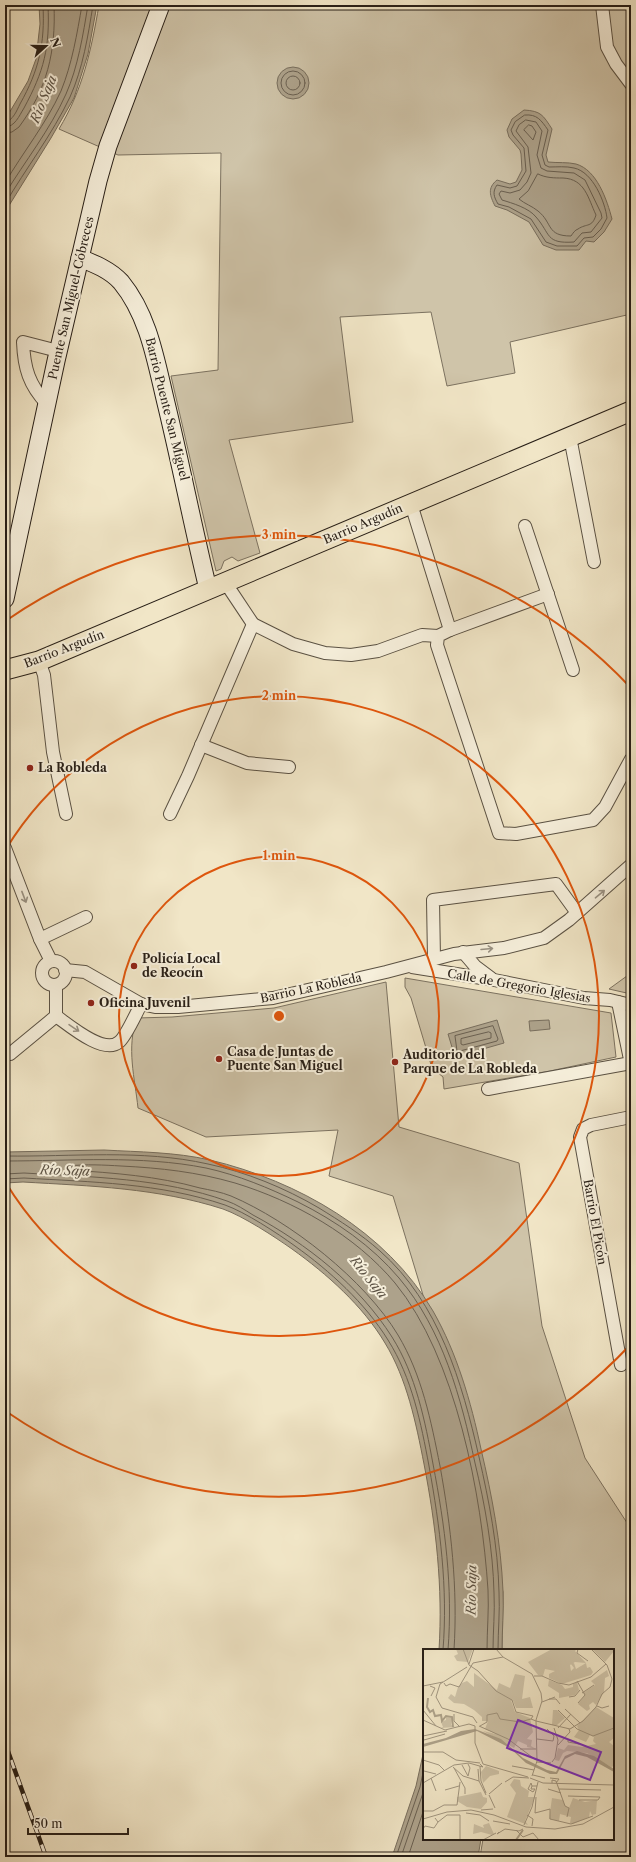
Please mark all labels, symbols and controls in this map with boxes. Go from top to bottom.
north arrow [26,26,66,66]
text: N [47,35,64,50]
water label: Río Saja [26,73,60,126]
street label: Puente San Miguel-Cóbreces [44,215,97,381]
street label: Barrio Puente San Miguel [142,336,193,482]
street label: Barrio Argudín [321,500,405,547]
text: 3 min [262,527,297,542]
street label: Barrio Argudín [22,626,106,671]
text: 2 min [262,688,297,703]
place label: La Robleda [38,760,108,775]
marker: La Robleda [25,763,35,773]
text: 1 min [263,848,296,863]
one-way arrow [594,889,605,898]
one-way arrow [20,891,28,903]
one-way arrow [480,945,493,953]
place label: Policía Local de Reocín [142,951,221,980]
marker: Policía Local de Reocín [129,961,139,971]
street label: Calle de Gregorio Iglesias [446,965,592,1006]
street label: Barrio La Robleda [259,969,364,1006]
place label: Oficina Juvenil [99,995,191,1010]
marker: Oficina Juvenil [86,998,96,1008]
centre of rings [272,1009,286,1023]
one-way arrow [68,1024,79,1032]
place label: Casa de Juntas de Puente San Miguel [227,1044,343,1073]
place label: Auditorio del Parque de La Robleda [402,1047,538,1076]
marker: Casa de Juntas de Puente San Miguel [214,1054,224,1064]
marker: Auditorio del Parque de La Robleda [390,1057,400,1067]
water label: Río Saja [39,1161,90,1179]
street label: Barrio El Picón [581,1178,610,1266]
water label: Río Saja [346,1252,391,1302]
water label: Río Saja [463,1565,479,1616]
inset map [423,1649,614,1840]
scale bar [28,1810,128,1836]
text: 50 m [34,1816,63,1831]

